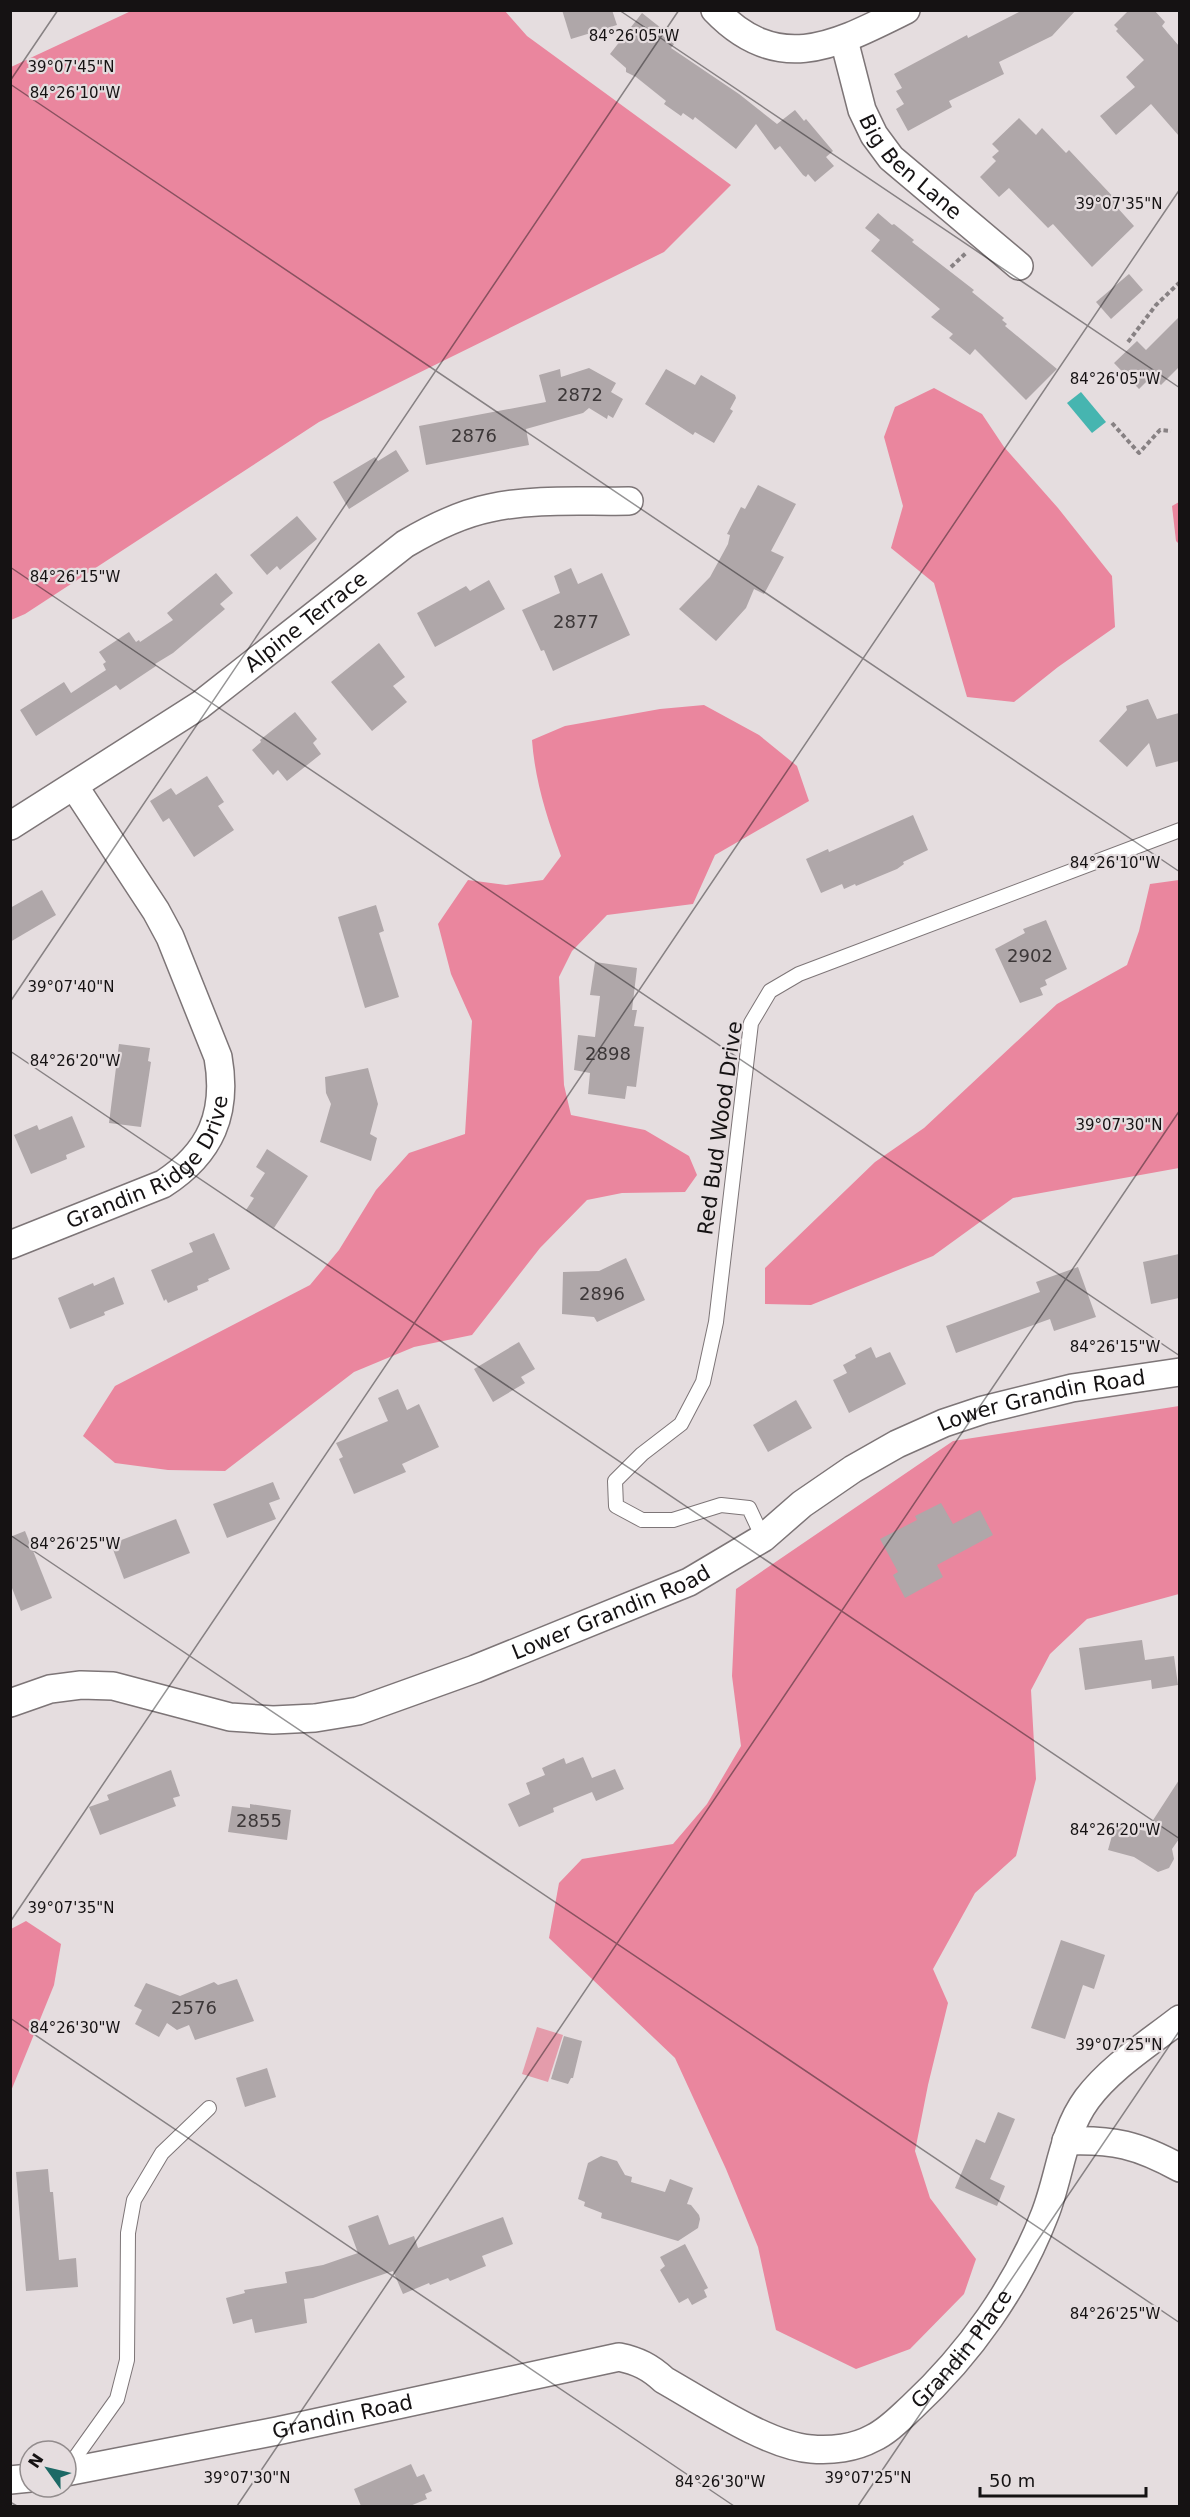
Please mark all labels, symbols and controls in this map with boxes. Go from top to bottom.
text: 84°26'05"W [589,27,679,45]
text: 39°07'45"N [27,58,115,76]
text: 84°26'10"W [30,84,120,102]
street label: Big Ben Lane [854,111,966,224]
text: 39°07'35"N [1075,195,1163,213]
text: 84°26'05"W [1070,370,1160,388]
house number: 2872 [557,384,603,405]
house number: 2876 [451,425,497,446]
street label: Alpine Terrace [240,566,372,677]
text: 84°26'15"W [30,568,120,586]
house number: 2877 [553,611,599,632]
text: 84°26'10"W [1070,854,1160,872]
house number: 2902 [1007,945,1053,966]
text: 39°07'40"N [27,978,115,996]
street label: Red Bud Wood Drive [693,1020,747,1236]
house number: 2898 [585,1043,631,1064]
text: 84°26'20"W [30,1052,120,1070]
street label: Grandin Ridge Drive [63,1094,233,1233]
text: 39°07'30"N [1075,1116,1163,1134]
house number: 2896 [579,1283,625,1304]
text: 84°26'15"W [1070,1338,1160,1356]
street label: Lower Grandin Road [934,1365,1147,1436]
text: 84°26'25"W [30,1535,120,1553]
street label: Lower Grandin Road [508,1560,715,1665]
house number: 2855 [236,1810,282,1831]
text: 84°26'20"W [1070,1821,1160,1839]
text: 39°07'35"N [27,1899,115,1917]
house number: 2576 [171,1997,217,2018]
text: 84°26'30"W [30,2019,120,2037]
text: 39°07'25"N [1075,2036,1163,2054]
street label: Grandin Place [906,2285,1017,2413]
text: 84°26'25"W [1070,2305,1160,2323]
street label: Grandin Road [270,2390,415,2444]
north arrow [18,2439,78,2499]
text: N [24,2450,48,2472]
scale bar [980,2460,1146,2498]
text: 39°07'30"N [203,2469,291,2487]
text: 39°07'25"N [824,2469,912,2487]
text: 50 m [989,2470,1035,2491]
text: 84°26'30"W [675,2473,765,2491]

